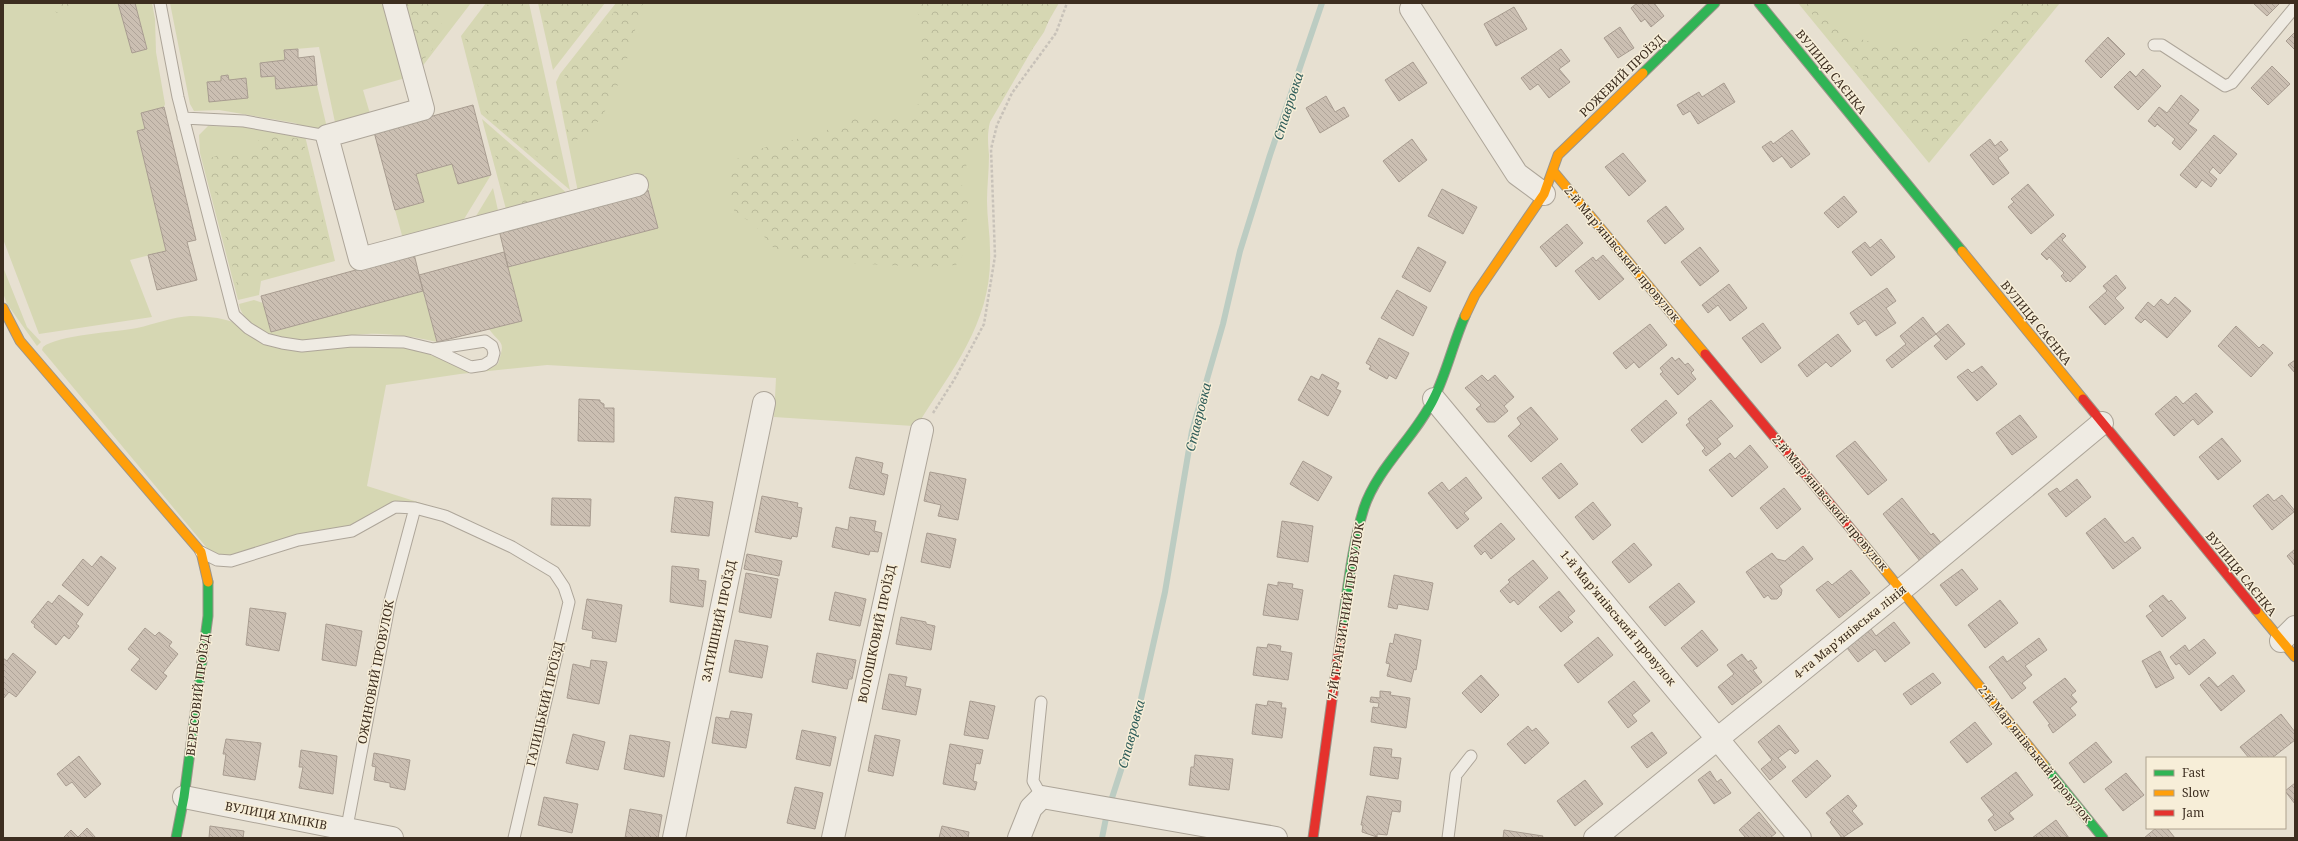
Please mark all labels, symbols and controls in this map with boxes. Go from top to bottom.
street label: ВУЛИЦЯ САЄНКА [1792,26,1871,118]
street label: РОЖЕВИЙ ПРОЇЗД [1575,31,1668,121]
water label: Ставровка [1269,69,1308,142]
street label: 2-й Марʼянівський провулок [1560,182,1685,326]
street label: ВУЛИЦЯ САЄНКА [1997,277,2076,369]
water label: Ставровка [1181,380,1215,453]
street label: 2-й Марʼянівський провулок [1768,431,1893,575]
street label: 7-Й ТРАНЗИТНИЙ ПРОВУЛОК [1323,520,1368,701]
street label: ВУЛИЦЯ САЄНКА [2202,528,2281,620]
street label: 1-й Марʼянівський провулок [1556,546,1681,690]
street label: ЗАТИШНИЙ ПРОЇЗД [697,558,740,683]
street label: ВОЛОШКОВИЙ ПРОЇЗД [854,563,900,705]
street label: 4-та Марʼянівська лінія [1789,580,1910,683]
street label: ОЖИНОВИЙ ПРОВУЛОК [353,598,398,745]
street label: ВЕРЕСОВИЙ ПРОЇЗД [182,633,213,757]
street label: ГАЛИЦЬКИЙ ПРОЇЗД [522,640,567,768]
street label: 2-й Марʼянівський провулок [1975,681,2097,827]
water label: Ставровка [1113,697,1149,770]
legend [2146,757,2286,829]
text: Fast [2182,764,2205,781]
text: Slow [2182,784,2210,801]
street label: ВУЛИЦЯ ХІМІКІВ [224,797,329,834]
text: Jam [2181,804,2204,821]

